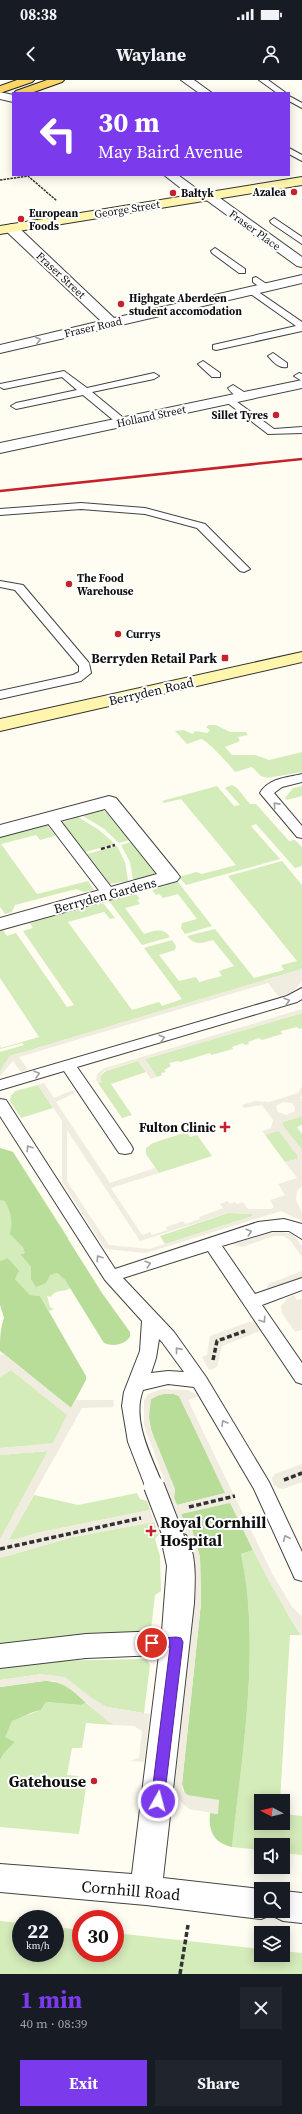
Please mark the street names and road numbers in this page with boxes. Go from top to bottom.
street label: George Street [93,197,161,222]
street label: Fraser Place [226,207,284,254]
street label: Fraser Street [33,249,89,302]
street label: Fraser Road [63,313,124,341]
street label: Holland Street [115,402,187,431]
street label: Berryden Road [107,673,196,710]
street label: Berryden Gardens [52,874,159,917]
street label: Cornhill Road [81,1875,181,1905]

